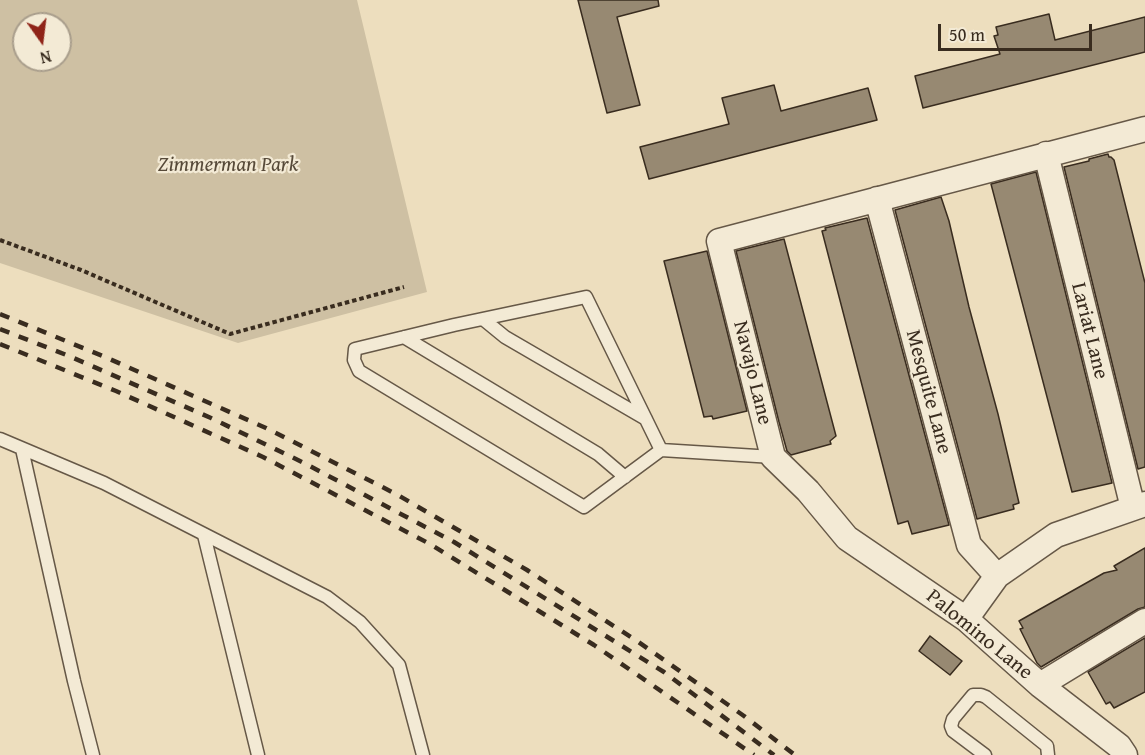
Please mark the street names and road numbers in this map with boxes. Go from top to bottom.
street label: Lariat Lane [1065,280,1113,382]
street label: Navajo Lane [727,318,777,428]
street label: Mesquite Lane [899,327,957,457]
street label: Palomino Lane [921,584,1037,686]

